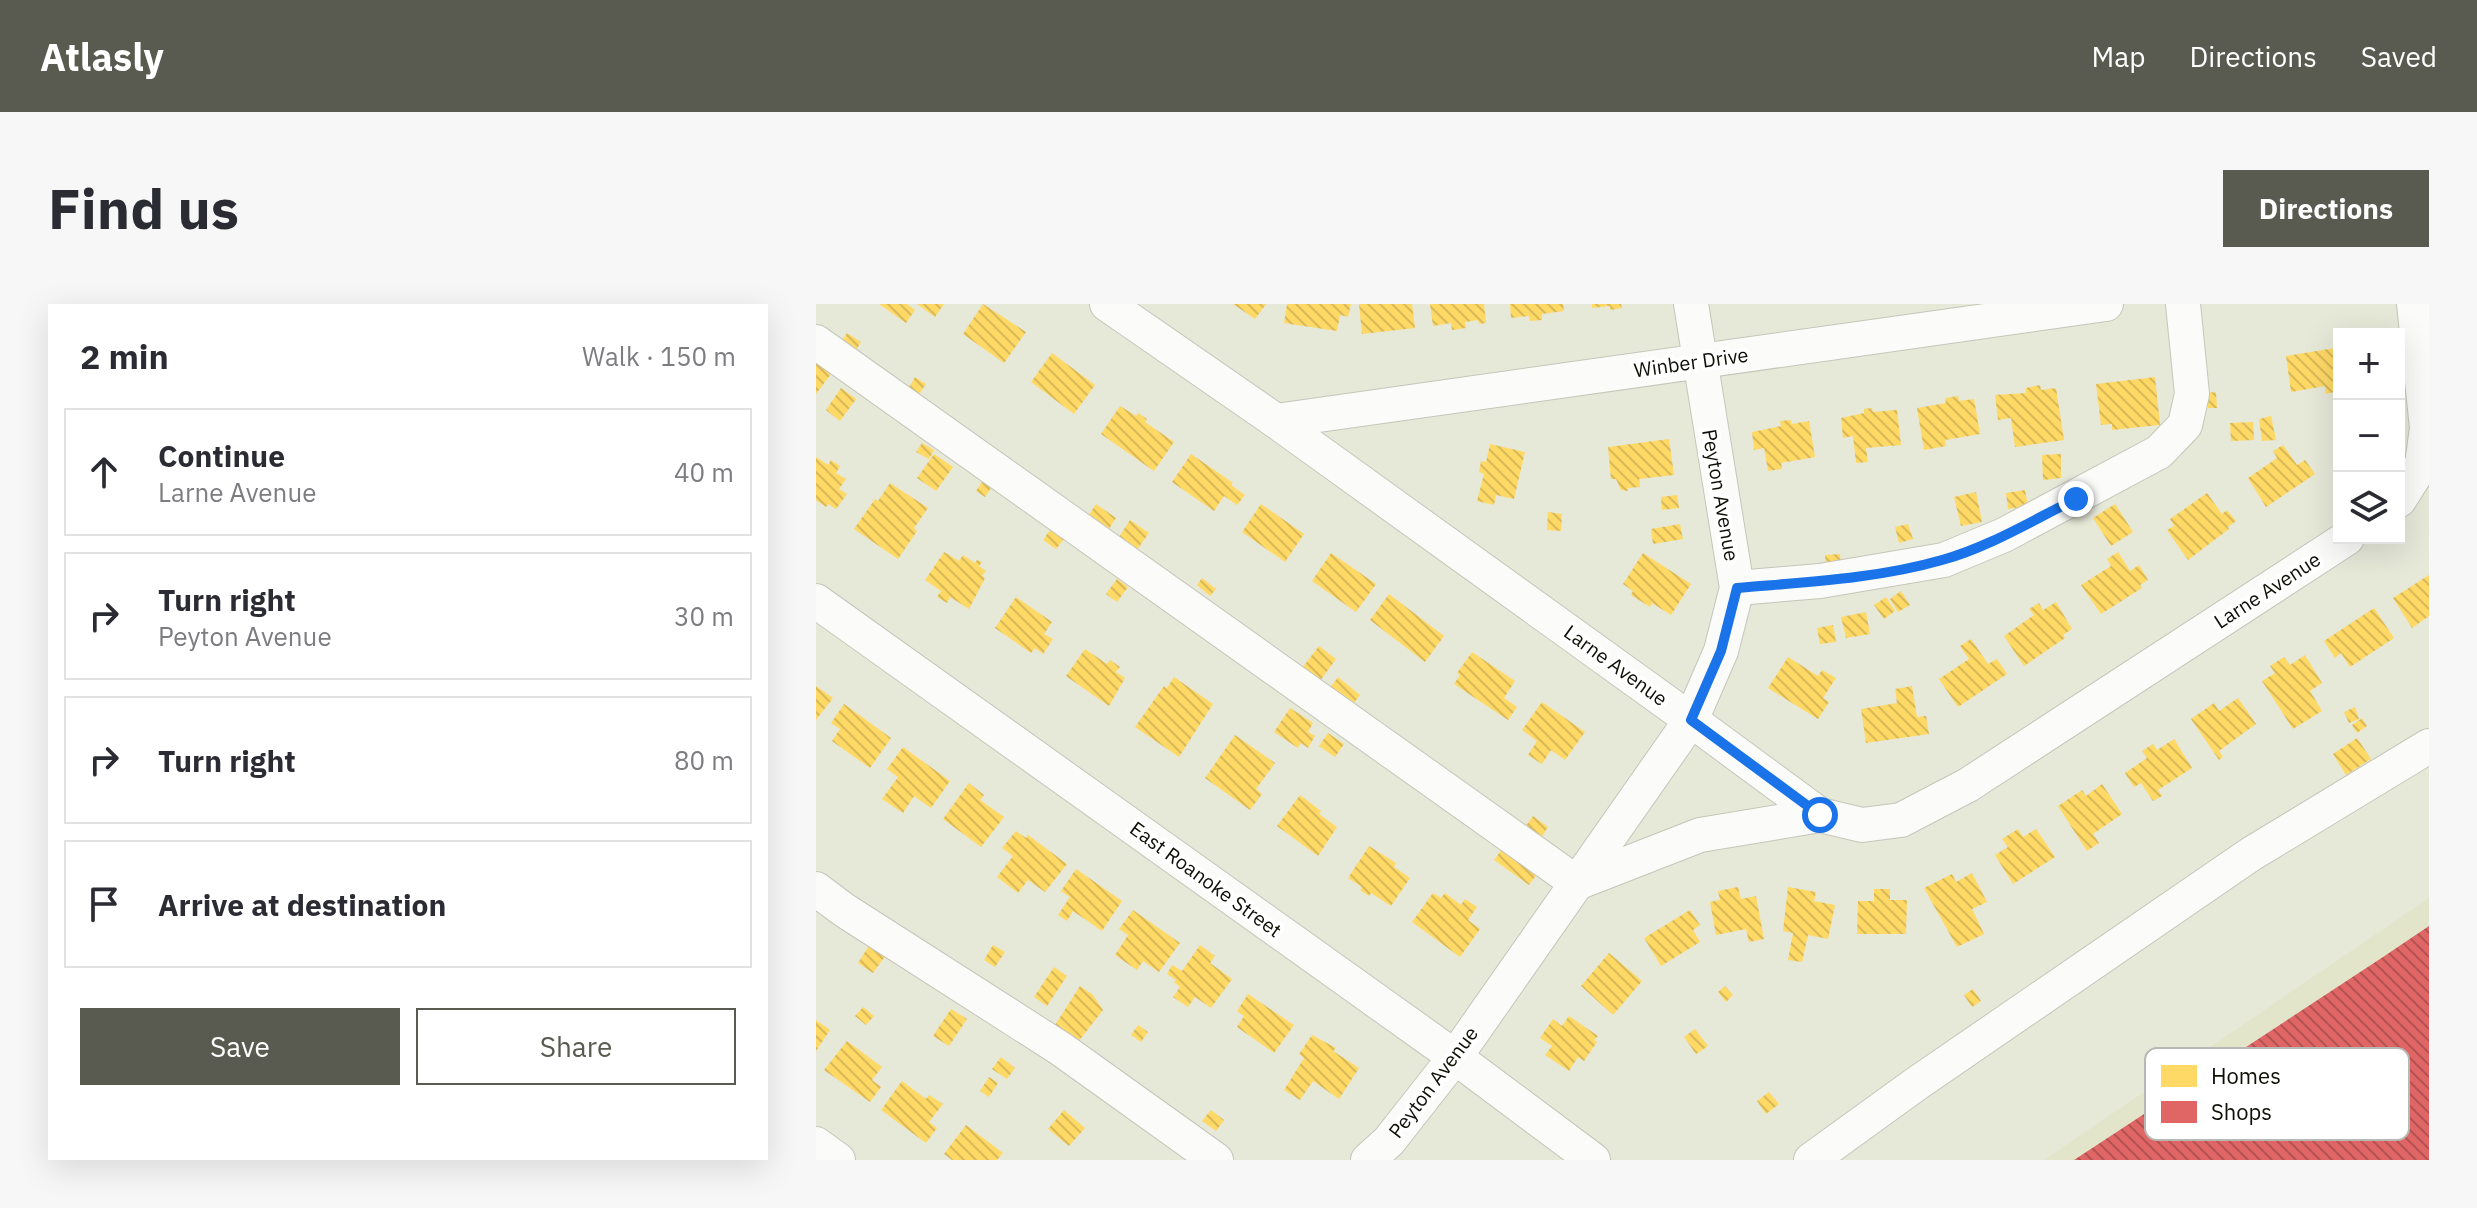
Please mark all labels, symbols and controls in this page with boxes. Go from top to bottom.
text: Atlasly [40,32,164,81]
text: Map [2091,38,2145,75]
text: Directions [2189,38,2317,75]
text: Saved [2361,38,2437,75]
button: Directions [2223,170,2429,247]
text: Find us [48,172,239,244]
map controls [2333,328,2405,544]
button: + [2333,328,2405,400]
text: 2 min [80,334,169,378]
text: Walk · 150 m [582,339,736,373]
street label: Winber Drive [1632,341,1750,383]
button: − [2333,400,2405,472]
street label: Peyton Avenue [1696,427,1746,563]
text: Continue [158,436,285,475]
icon: ahead [82,450,126,494]
text: 40 m [674,455,734,489]
button: layers [2333,472,2405,544]
text: Larne Avenue [158,475,316,509]
route end [2058,481,2094,517]
street label: Larne Avenue [2209,545,2325,635]
text: Turn right [158,580,296,619]
icon: right [82,594,126,638]
text: 30 m [674,599,734,633]
street label: Larne Avenue [1559,618,1673,712]
text: Peyton Avenue [158,619,332,653]
icon: right [82,738,126,782]
text: Turn right [158,741,296,780]
text: 80 m [674,743,734,777]
route start [1802,797,1838,833]
street label: East Roanoke Street [1125,815,1287,943]
icon: arrive [82,882,126,926]
text: Arrive at destination [158,885,446,924]
button: Save [80,1008,400,1085]
button: Share [416,1008,736,1085]
street label: Peyton Avenue [1382,1021,1484,1143]
legend [2145,1048,2409,1140]
text: Homes [2211,1061,2281,1090]
text: Shops [2211,1097,2272,1126]

